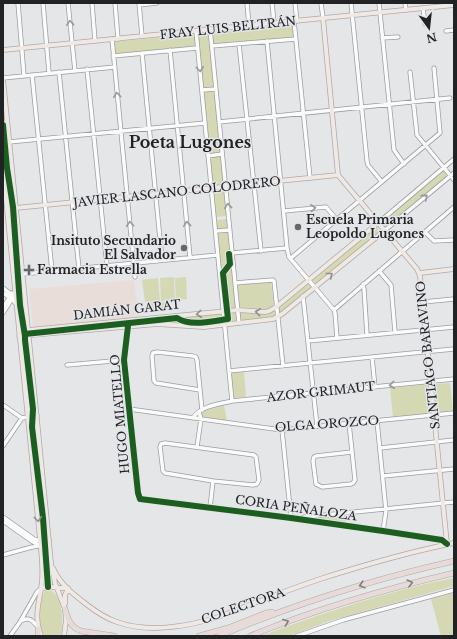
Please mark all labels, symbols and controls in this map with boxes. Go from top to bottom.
north arrow [409,8,449,48]
street label: FRAY LUIS BELTRÁN [159,12,297,42]
one-way arrow [66,20,75,26]
text: N [424,30,438,46]
one-way arrow [195,66,204,72]
one-way arrow [113,92,122,98]
district label: Poeta Lugones [129,132,251,152]
street label: JAVIER LASCANO COLODRERO [70,173,281,210]
one-way arrow [421,194,428,201]
one-way arrow [223,203,232,209]
one-way arrow [310,203,317,212]
place label: Escuela Primaria Leopoldo Lugones [306,212,424,241]
one-way arrow [126,221,135,227]
one-way arrow [182,221,191,227]
marker: Escuela Primaria Leopoldo Lugones [293,222,303,232]
place label: Insituto Secundario El Salvador [51,233,176,262]
marker: Insituto Secundario El Salvador [179,243,189,253]
place label: Farmacia Estrella [37,262,147,277]
marker: Farmacia Estrella [24,265,34,275]
one-way arrow [325,273,332,280]
street label: SANTIAGO BARAVINO [412,280,443,430]
street label: DAMIÁN GARAT [72,295,182,323]
one-way arrow [255,307,261,316]
one-way arrow [196,309,202,318]
street label: HUGO MIATELLO [107,354,132,475]
street label: AZOR GRIMAUT [265,378,376,405]
one-way arrow [389,380,396,389]
street label: OLGA OROZCO [274,412,380,435]
street label: CORIA PEÑALOZA [234,491,359,524]
one-way arrow [33,516,42,522]
one-way arrow [359,580,366,589]
one-way arrow [407,580,414,588]
street label: COLECTORA [199,584,287,627]
one-way arrow [283,618,290,627]

